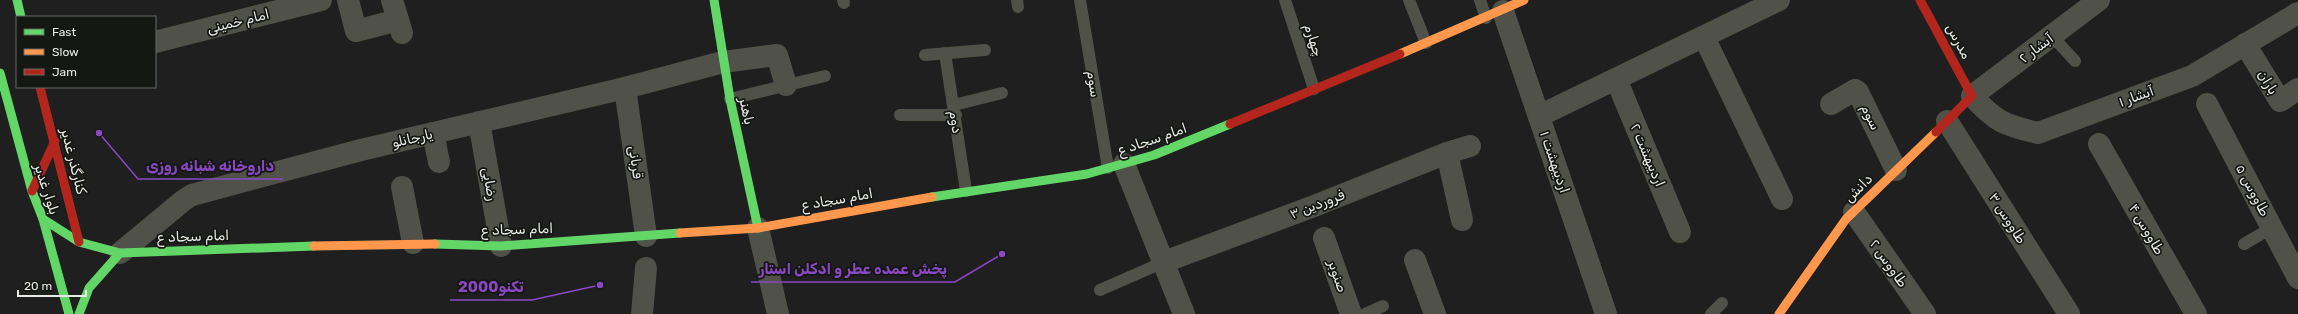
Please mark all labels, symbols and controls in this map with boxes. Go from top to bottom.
street label: امام خمینی [205,6,271,38]
legend [16,16,156,88]
street label: مدرس [1942,21,1975,62]
street label: چهارم [1299,22,1327,59]
text: Fast [52,25,76,39]
street label: آبشار ۲ [2016,30,2057,67]
text: Slow [52,45,79,59]
text: Jam [52,65,77,79]
street label: باران [2253,67,2282,98]
street label: سوم [1082,70,1104,99]
street label: آبشار ۱ [2116,82,2156,111]
street label: باهنر [735,95,758,126]
street label: سوم [1856,101,1884,133]
street label: دوم [944,110,966,135]
street label: امام سجاد ع [1115,120,1190,161]
street label: اردیبهشت ۲ [1627,121,1668,189]
street label: کنارگذر غدیر [57,125,90,197]
street label: یارجانلو [390,125,434,151]
street label: اردیبهشت ۱ [1536,129,1573,195]
street label: قربانی [625,144,646,180]
callout: داروخانه شبانه روزی [138,152,283,179]
text: داروخانه شبانه روزی [146,157,274,175]
street label: بلوار غدیر [30,161,63,217]
street label: طاووس ۵ [2232,161,2273,219]
street label: رضایی [478,166,501,202]
street label: دانش [1841,170,1876,206]
street label: امام سجاد ع [800,185,875,216]
street label: فروردین ۳ [1287,186,1347,223]
street label: طاووس ۳ [1985,190,2030,247]
street label: طاووس ۴ [2125,201,2168,258]
street label: امام سجاد ع [481,220,554,241]
street label: امام سجاد ع [157,227,230,248]
street label: طاووس ۲ [1866,236,1911,291]
callout: پخش عمده عطر و ادکلن استار [751,255,955,282]
street label: صنوبر [1324,257,1351,295]
text: پخش عمده عطر و ادکلن استار [758,260,947,279]
scale bar [18,272,86,298]
callout: تکنو2000 [450,273,532,300]
text: تکنو2000 [458,278,525,296]
text: 20 m [24,279,52,293]

